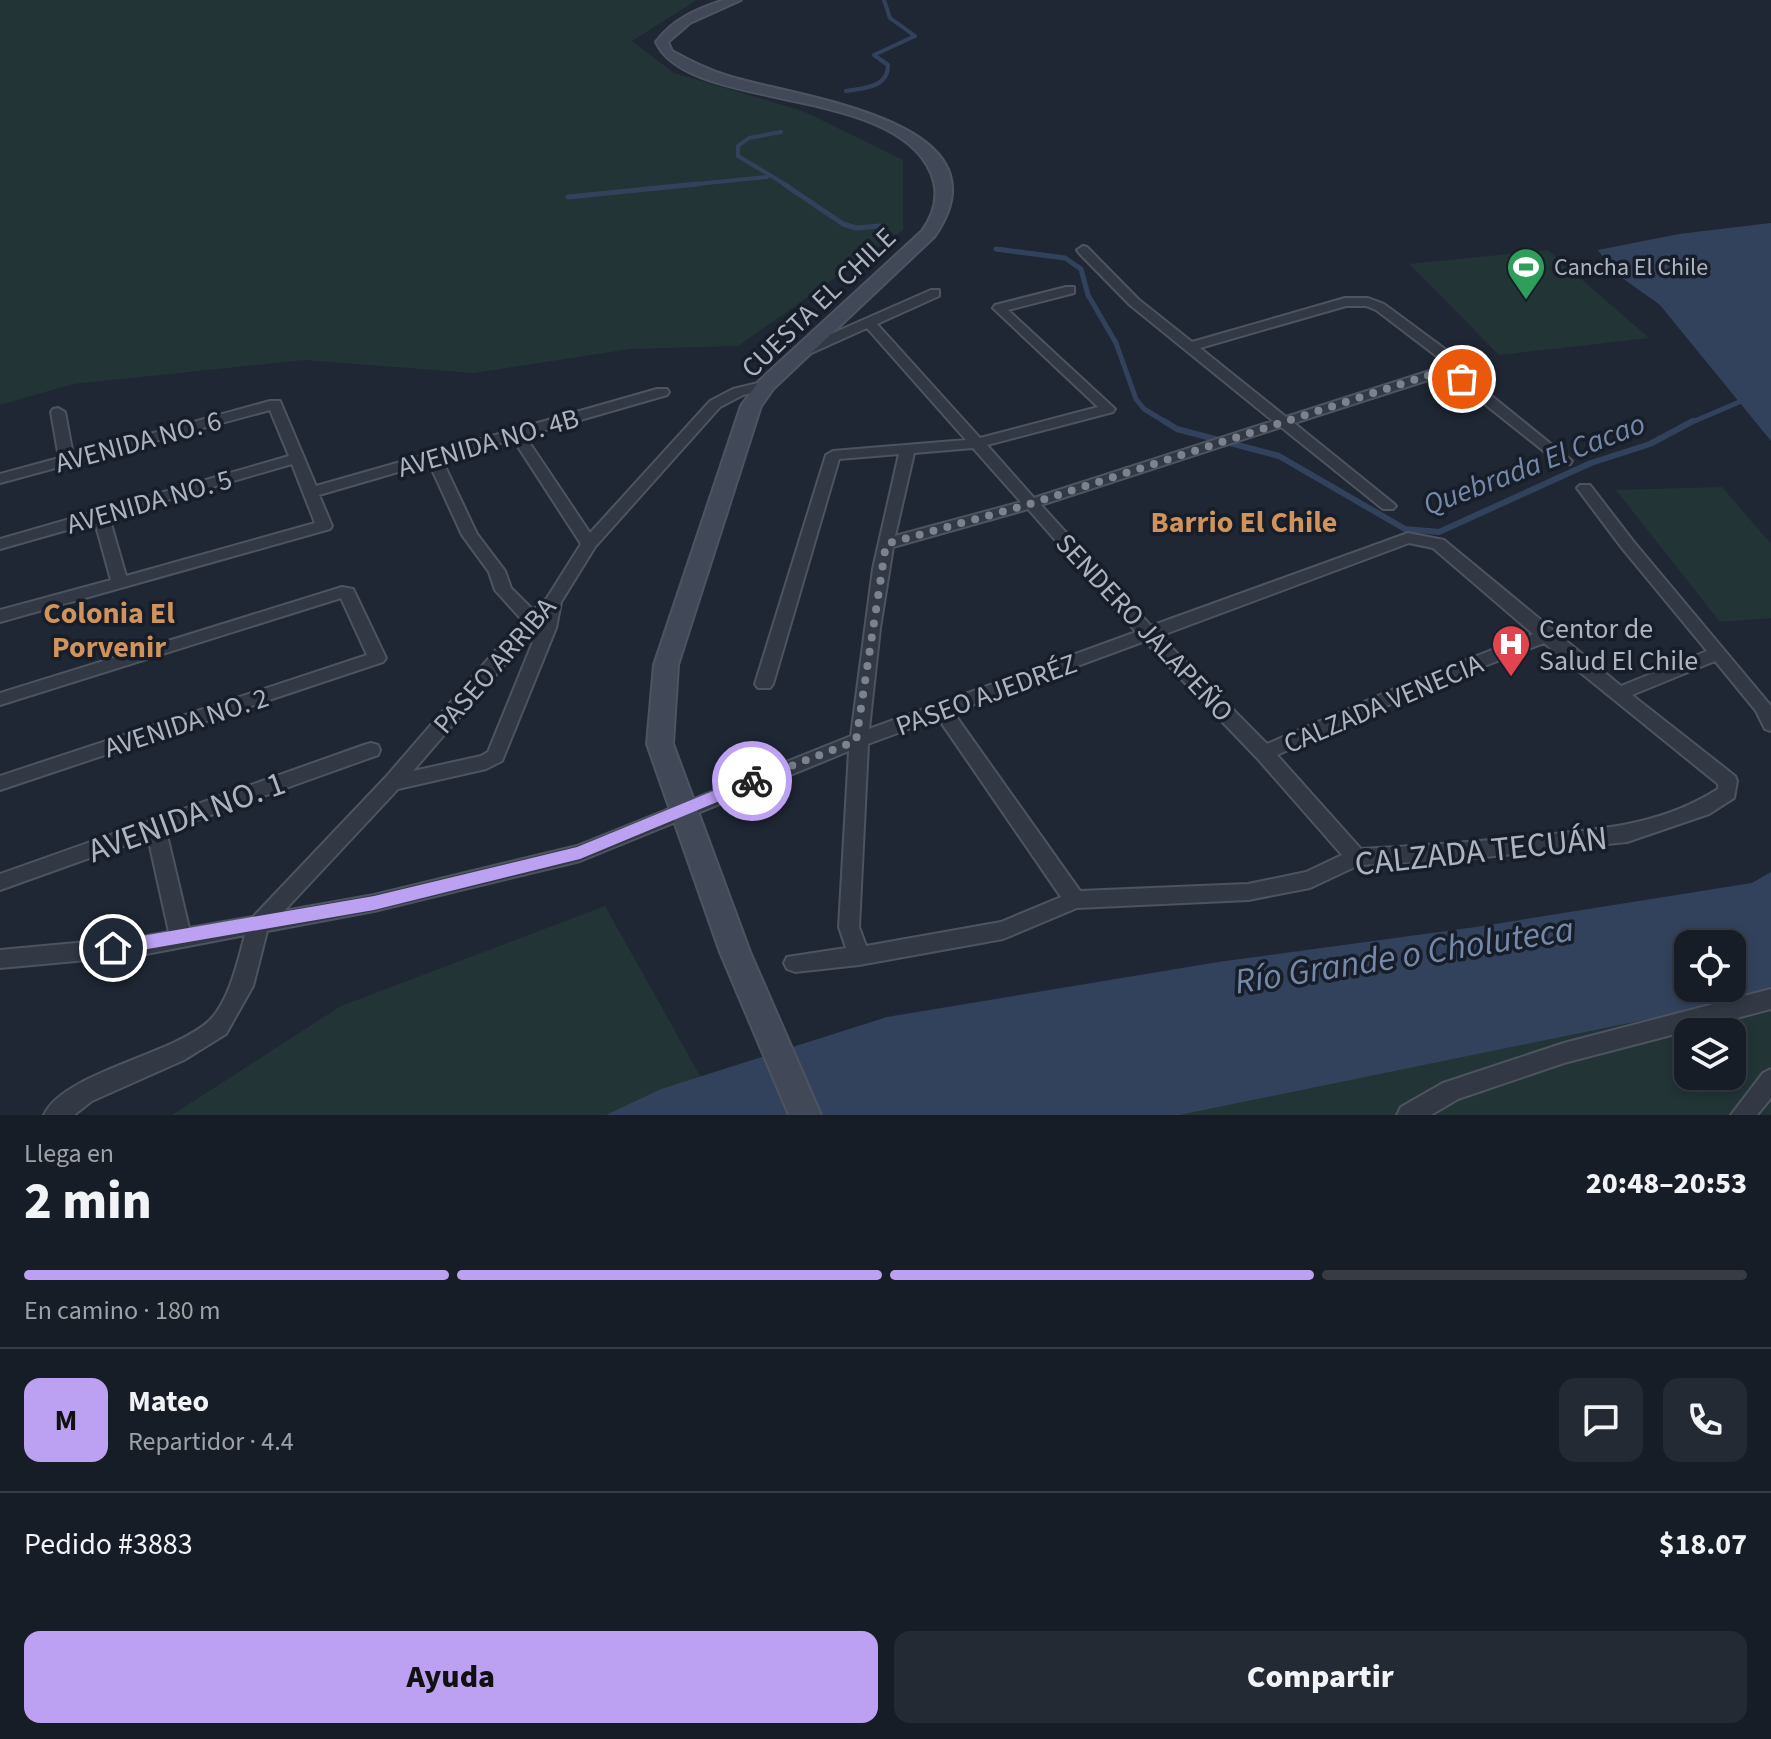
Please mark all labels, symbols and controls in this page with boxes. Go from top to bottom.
street label: CUESTA EL CHILE [732,218,905,387]
sports icon: Cancha El Chile [1505,246,1547,301]
place label: Cancha El Chile [1554,250,1708,285]
pin [1428,345,1496,413]
icon: bag [1440,357,1484,401]
street label: AVENIDA NO. 4B [393,398,584,488]
street label: AVENIDA NO. 6 [51,401,226,483]
water label: Quebrada El Cacao [1417,402,1651,527]
street label: AVENIDA NO. 5 [62,459,237,545]
district label: Barrio El Chile [1151,501,1337,544]
street label: SENDERO JALAPEÑO [1046,525,1242,731]
street label: PASEO ARRIBA [424,588,566,743]
district label: Colonia El Porvenir [43,592,175,669]
place label: Centor de Salud El Chile [1539,609,1698,681]
hospital icon: Centor de Salud El Chile [1490,623,1532,678]
street label: PASEO AJEDRÉZ [890,644,1082,746]
street label: CALZADA VENECIA [1277,644,1490,764]
street label: AVENIDA NO. 2 [99,678,274,768]
courier [712,741,792,821]
street label: AVENIDA NO. 1 [81,759,292,876]
icon: bike [730,759,774,803]
street label: CALZADA TECUÁN [1352,814,1610,889]
water label: Río Grande o Choluteca [1231,903,1578,1007]
pin [79,914,147,982]
icon: home [91,926,135,970]
map controls [1674,930,1746,1090]
button: locate [1674,930,1746,1002]
button: layers [1674,1018,1746,1090]
text: Llega en [24,1135,114,1172]
text: 20:48–20:53 [1586,1162,1747,1205]
text: 2 min [24,1165,152,1239]
text: En camino · 180 m [24,1292,220,1329]
button: chat [1559,1378,1643,1462]
button: phone [1663,1378,1747,1462]
text: Mateo [128,1380,209,1423]
text: M [55,1399,77,1442]
text: Repartidor · 4.4 [128,1423,294,1460]
text: Pedido #3883 [24,1523,193,1566]
text: $18.07 [1659,1523,1747,1566]
button: Ayuda [24,1631,878,1723]
button: Compartir [894,1631,1747,1723]

